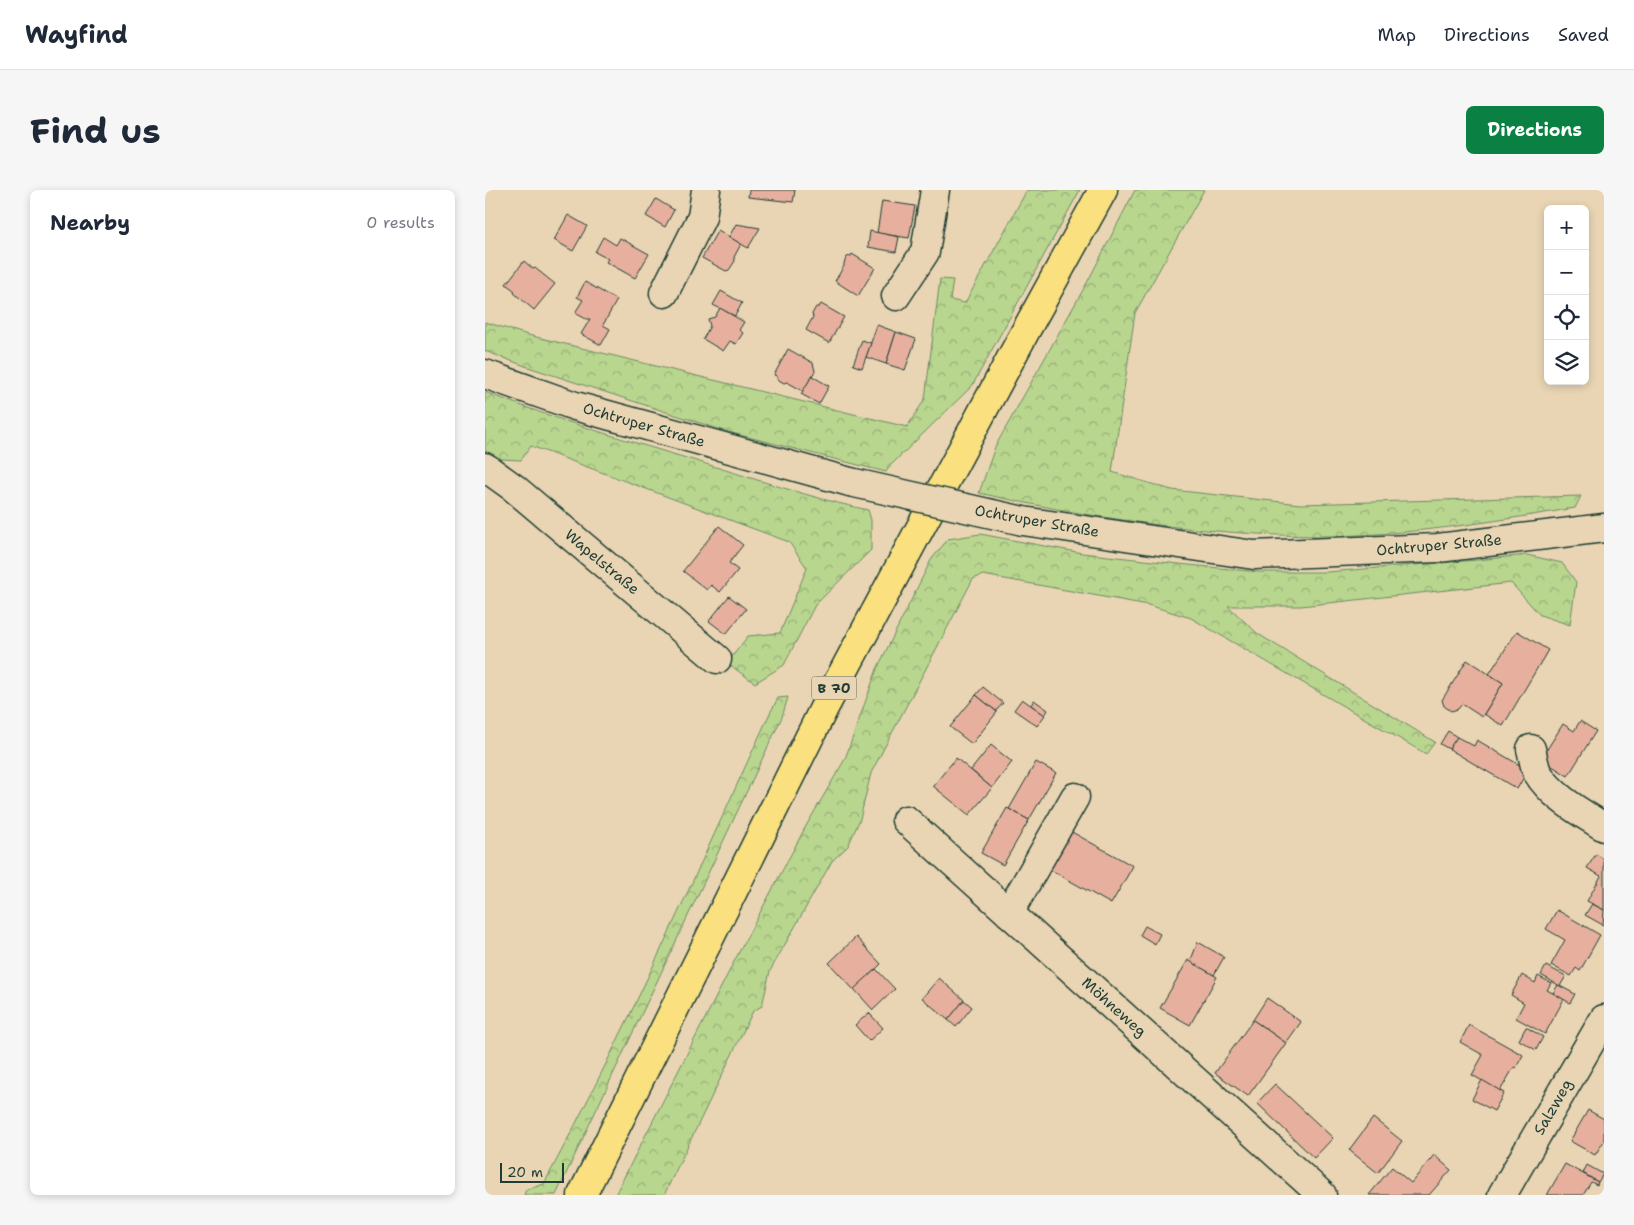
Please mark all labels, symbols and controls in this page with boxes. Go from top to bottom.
text: Wayfind [25,19,128,51]
text: Map [1378,23,1416,47]
text: Directions [1444,23,1530,47]
text: Saved [1558,23,1609,47]
button: Directions [1466,106,1604,154]
text: Find us [30,107,161,154]
map controls [1544,205,1589,385]
button: + [1544,205,1589,250]
text: Nearby [50,209,130,237]
text: 0 results [366,212,435,233]
button: − [1544,250,1589,295]
button: locate [1544,295,1589,340]
button: layers [1544,340,1589,385]
street label: Ochtruper Straße [581,398,707,452]
street label: Ochtruper Straße [973,500,1101,542]
street label: Wapelstraße [560,525,644,599]
street label: Ochtruper Straße [1375,530,1503,560]
road number: B 70 [811,676,857,699]
street label: Möhneweg [1077,973,1151,1041]
street label: Salzweg [1529,1076,1577,1138]
scale bar [500,1160,564,1183]
text: 20 m [507,1163,543,1181]

